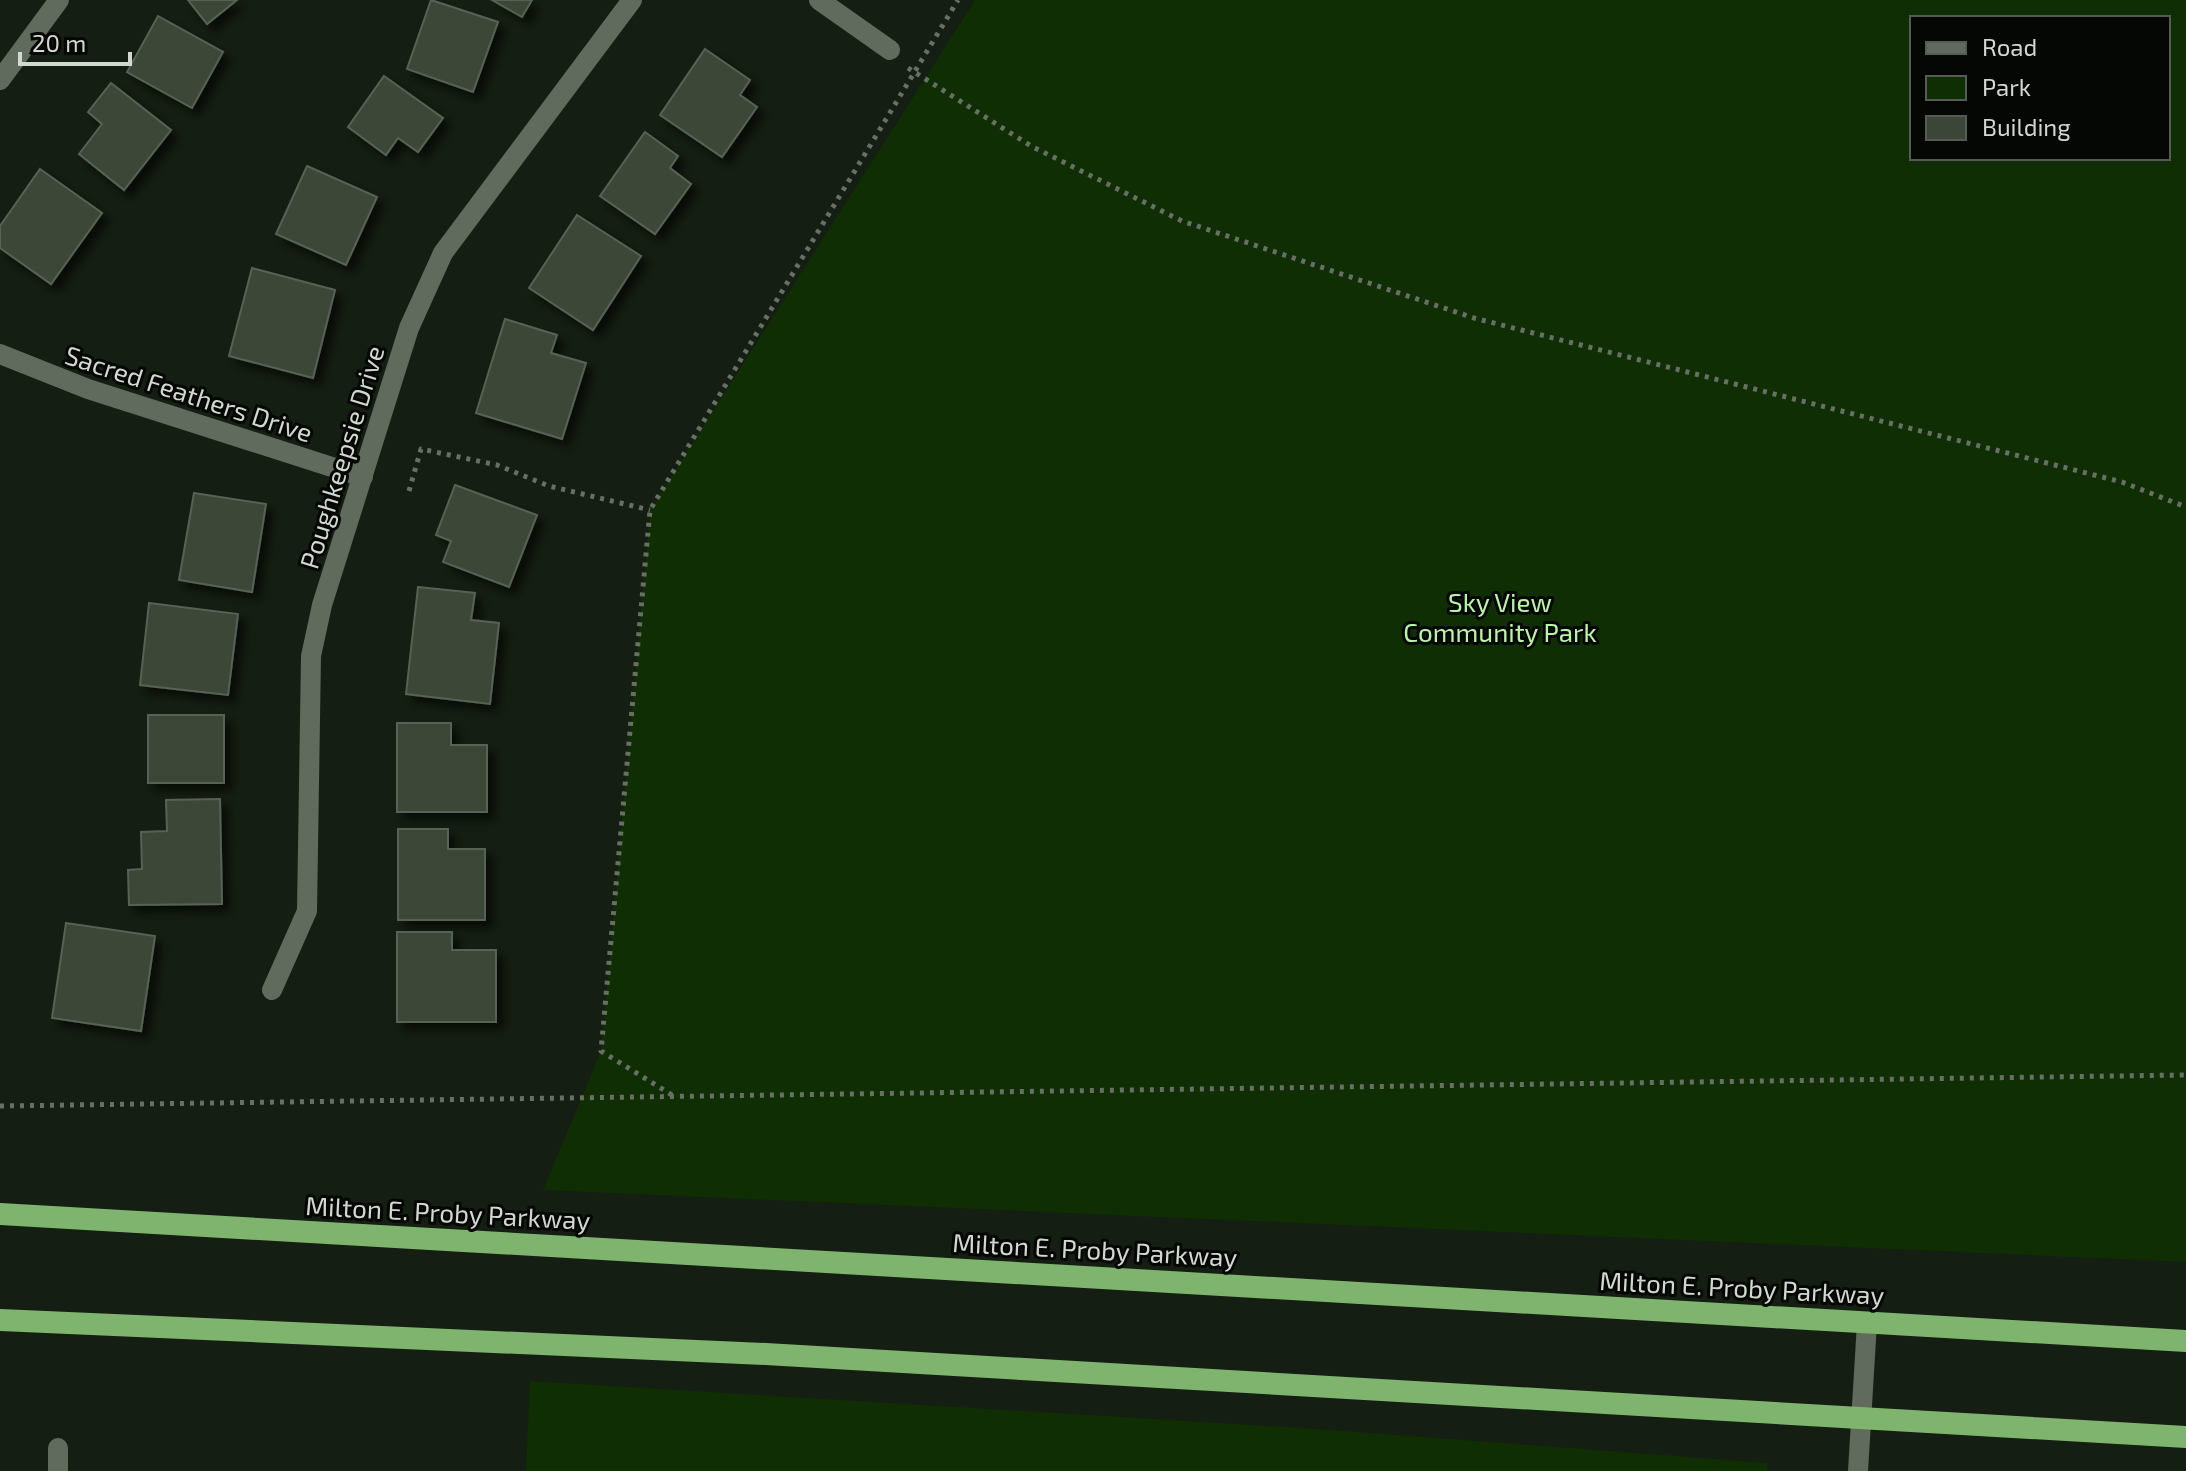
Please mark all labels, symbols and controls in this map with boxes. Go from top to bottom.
scale bar [20,16,130,66]
legend [1910,16,2170,160]
text: 20 m [32,28,86,57]
text: Road [1982,32,2037,61]
text: Park [1982,72,2031,101]
text: Building [1982,112,2071,141]
street label: Sacred Feathers Drive [61,338,317,448]
street label: Poughkeepsie Drive [292,342,390,572]
park label: Sky View Community Park [1403,586,1597,647]
street label: Milton E. Proby Parkway [305,1189,591,1235]
street label: Milton E. Proby Parkway [952,1226,1238,1272]
street label: Milton E. Proby Parkway [1599,1264,1885,1310]

